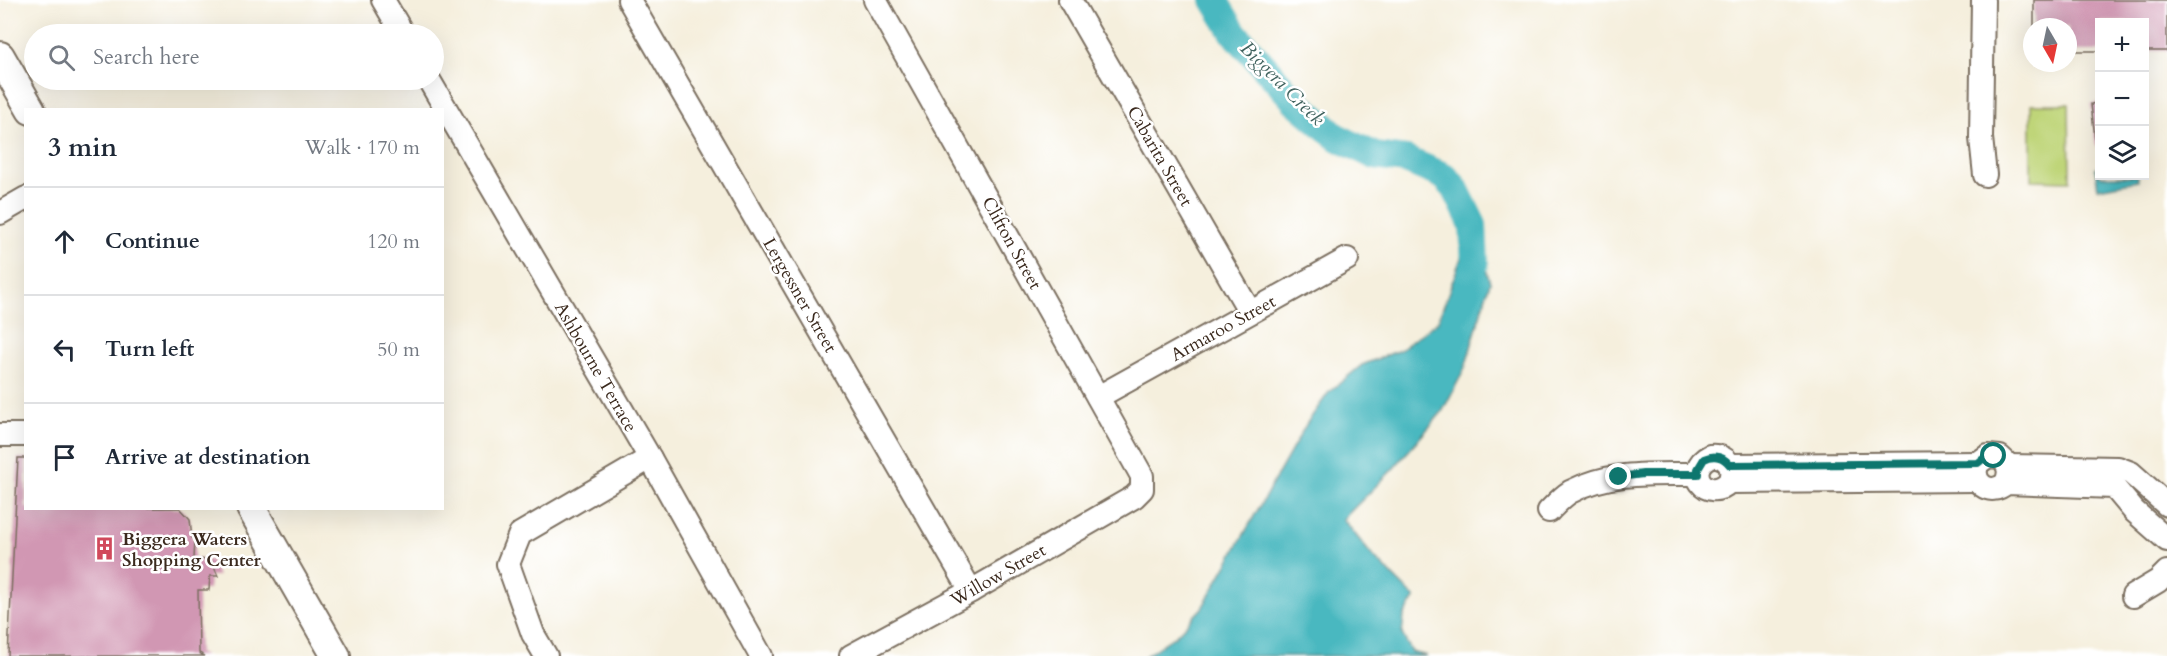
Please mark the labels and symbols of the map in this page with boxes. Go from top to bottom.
north arrow [2023,18,2077,72]
water label: Biggera Creek [1234,35,1331,132]
street label: Cabarita Street [1121,101,1199,211]
street label: Clifton Street [976,192,1048,294]
street label: Lergessner Street [756,233,843,358]
street label: Armaroo Street [1166,289,1281,368]
street label: Ashbourne Terrace [548,298,643,437]
route start [1980,442,2006,468]
route end [1605,463,1631,489]
place label: Biggera Waters Shopping Center [122,527,262,573]
building icon: Biggera Waters Shopping Center [91,536,117,562]
street label: Willow Street [945,538,1051,613]

